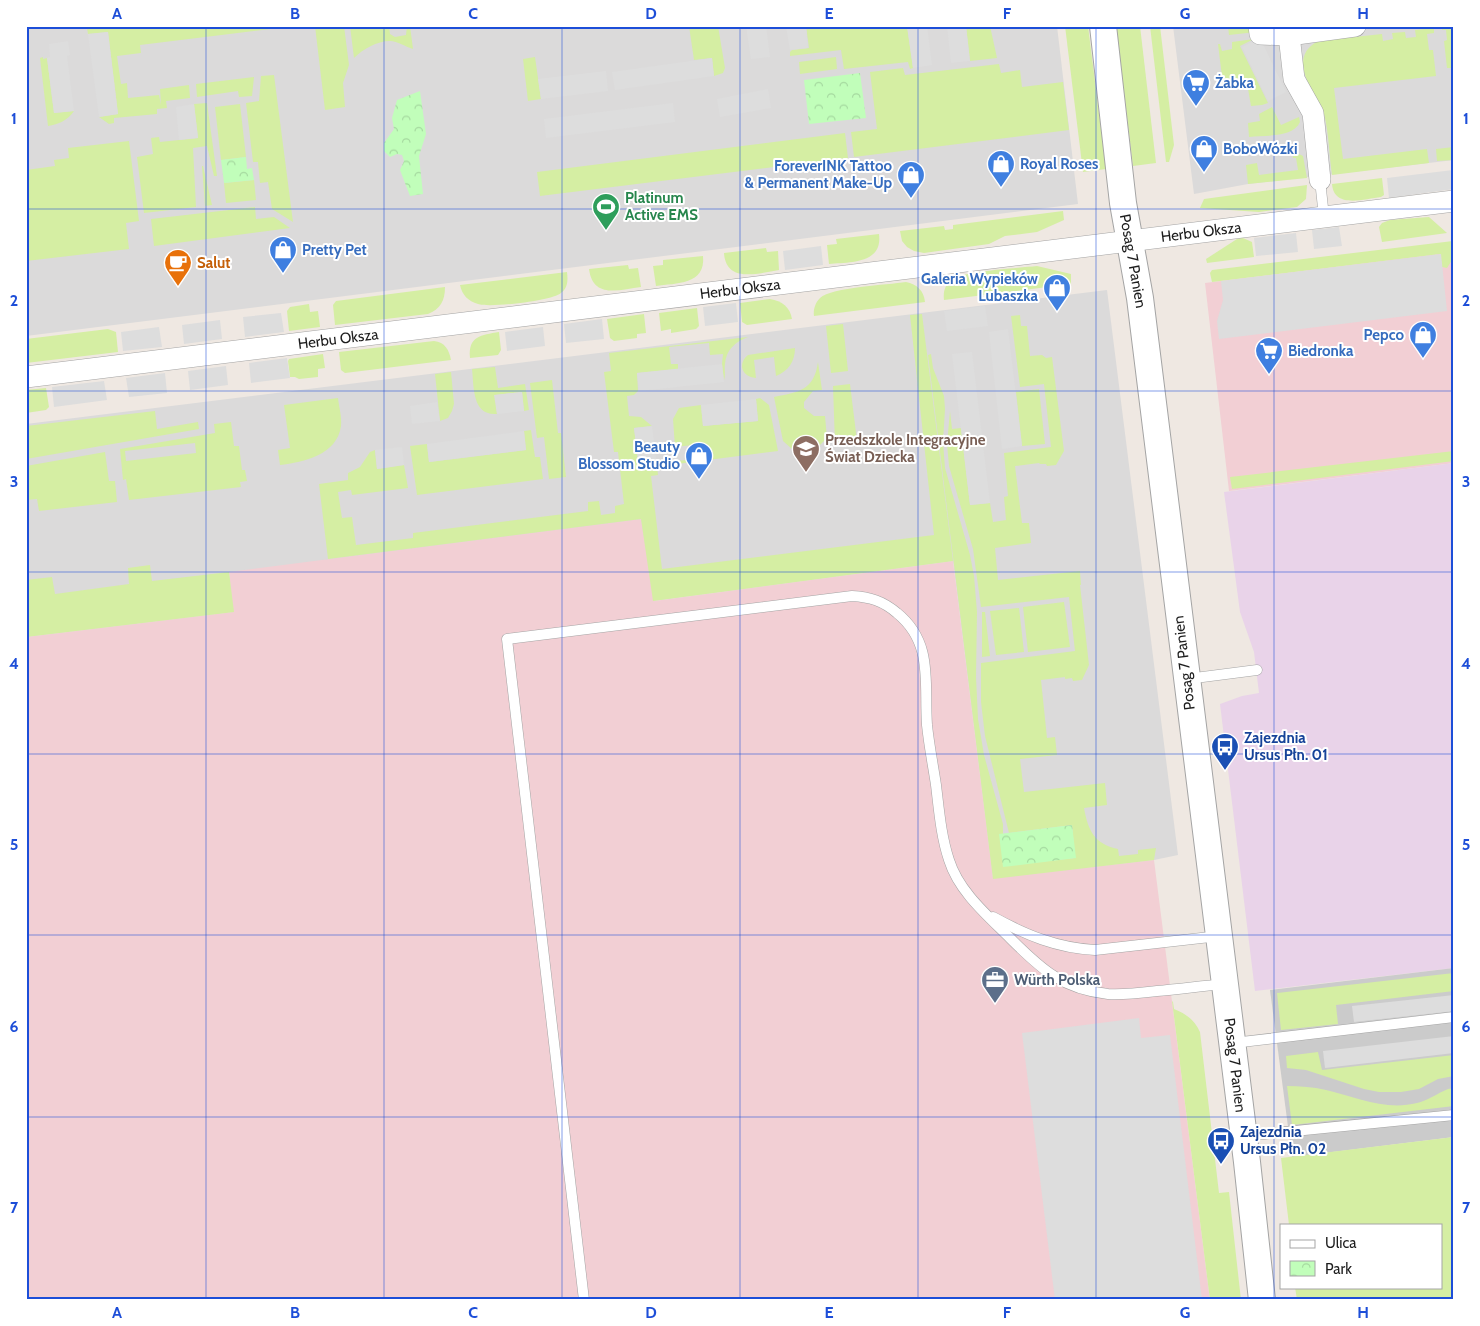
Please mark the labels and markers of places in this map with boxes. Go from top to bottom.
supermarket icon: Żabka [1181,68,1211,107]
place label: Żabka [1215,74,1254,92]
shop icon: BoboWózki [1189,134,1219,173]
place label: BoboWózki [1223,140,1298,158]
shop icon: Royal Roses [986,149,1016,188]
place label: Royal Roses [1020,155,1098,173]
place label: ForeverINK Tattoo & Permanent Make-Up [745,157,892,192]
shop icon: ForeverINK Tattoo & Permanent Make-Up [896,160,926,199]
place label: Platinum Active EMS [625,189,698,224]
sports icon: Platinum Active EMS [591,192,621,231]
shop icon: Pretty Pet [268,235,298,274]
place label: Pretty Pet [302,241,367,259]
cafe icon: Salut [163,248,193,287]
place label: Salut [197,254,230,272]
place label: Galeria Wypieków Lubaszka [921,270,1039,305]
shop icon: Galeria Wypieków Lubaszka [1042,273,1072,312]
shop icon: Pepco [1408,320,1438,359]
place label: Pepco [1364,326,1404,344]
supermarket icon: Biedronka [1254,336,1284,375]
place label: Biedronka [1288,342,1354,360]
place label: Przedszkole Integracyjne Świat Dziecka [825,431,986,466]
school or university icon: Przedszkole Integracyjne Świat Dziecka [791,434,821,473]
place label: Beauty Blossom Studio [578,438,681,473]
shop icon: Beauty Blossom Studio [684,441,714,480]
place label: Zajezdnia Ursus Płn. 01 [1244,729,1328,764]
bus stop icon: Zajezdnia Ursus Płn. 01 [1210,732,1240,771]
office icon: Würth Polska [980,965,1010,1004]
place label: Würth Polska [1014,971,1101,989]
place label: Zajezdnia Ursus Płn. 02 [1240,1123,1326,1158]
bus stop icon: Zajezdnia Ursus Płn. 02 [1206,1126,1236,1165]

